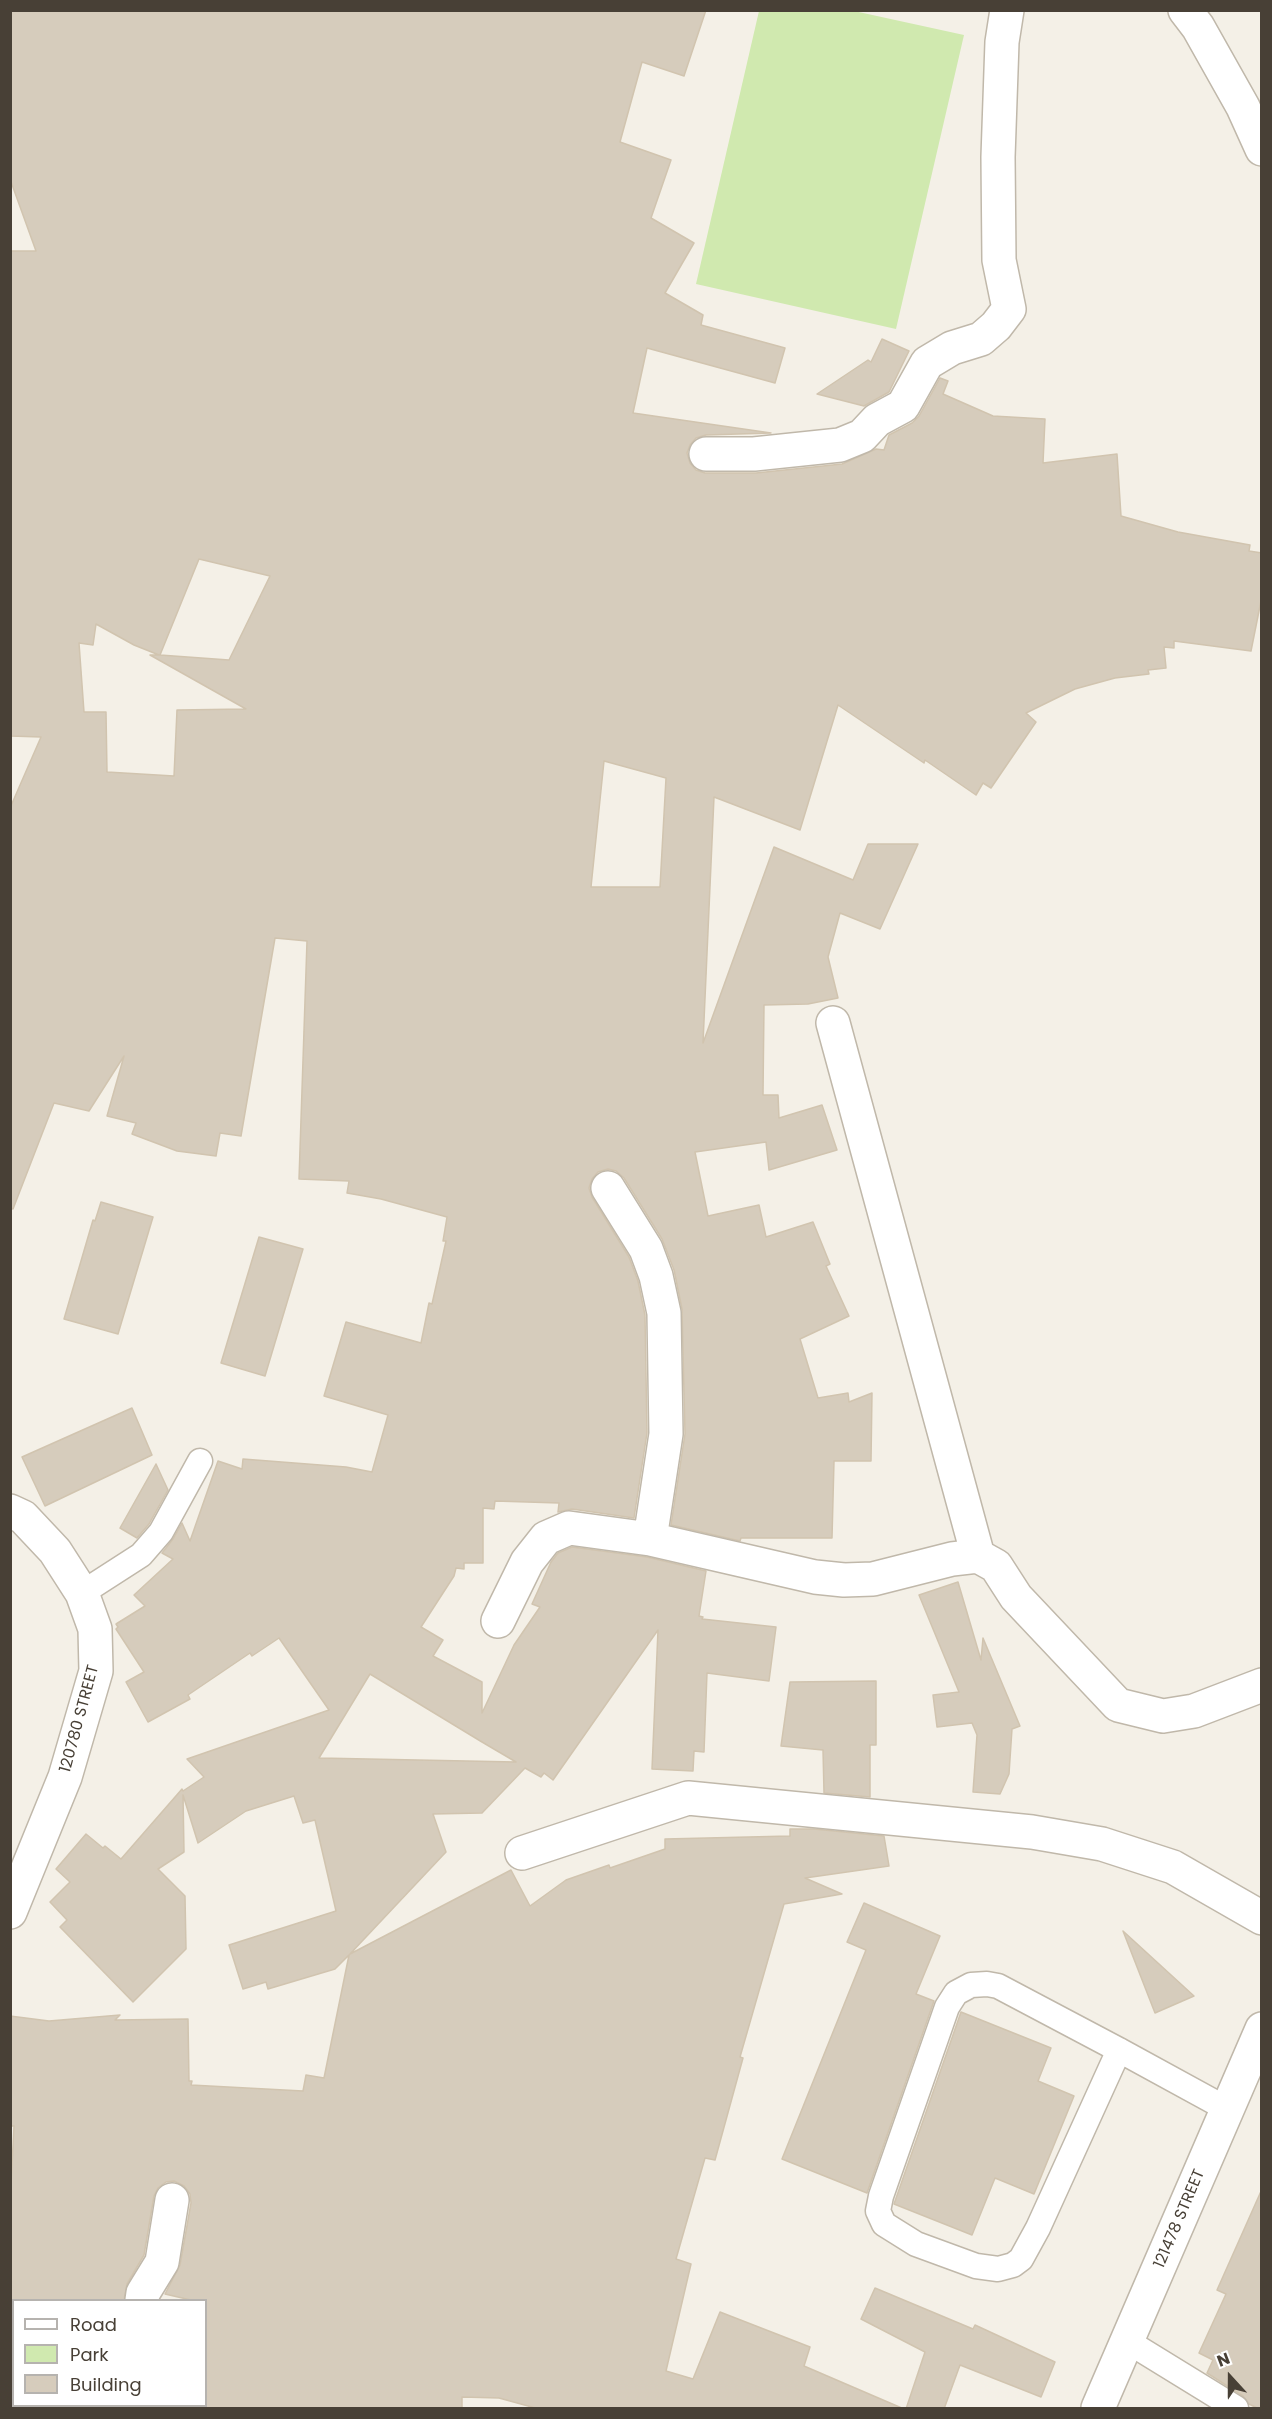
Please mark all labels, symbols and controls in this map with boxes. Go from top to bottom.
street label: 120780 STREET [56,1663,104,1775]
street label: 121478 STREET [1151,2167,1209,2271]
legend [12,2299,207,2407]
text: Road [70,2312,117,2337]
text: Park [70,2342,109,2367]
north arrow [1200,2347,1260,2407]
text: N [1214,2347,1233,2373]
text: Building [70,2372,142,2397]

